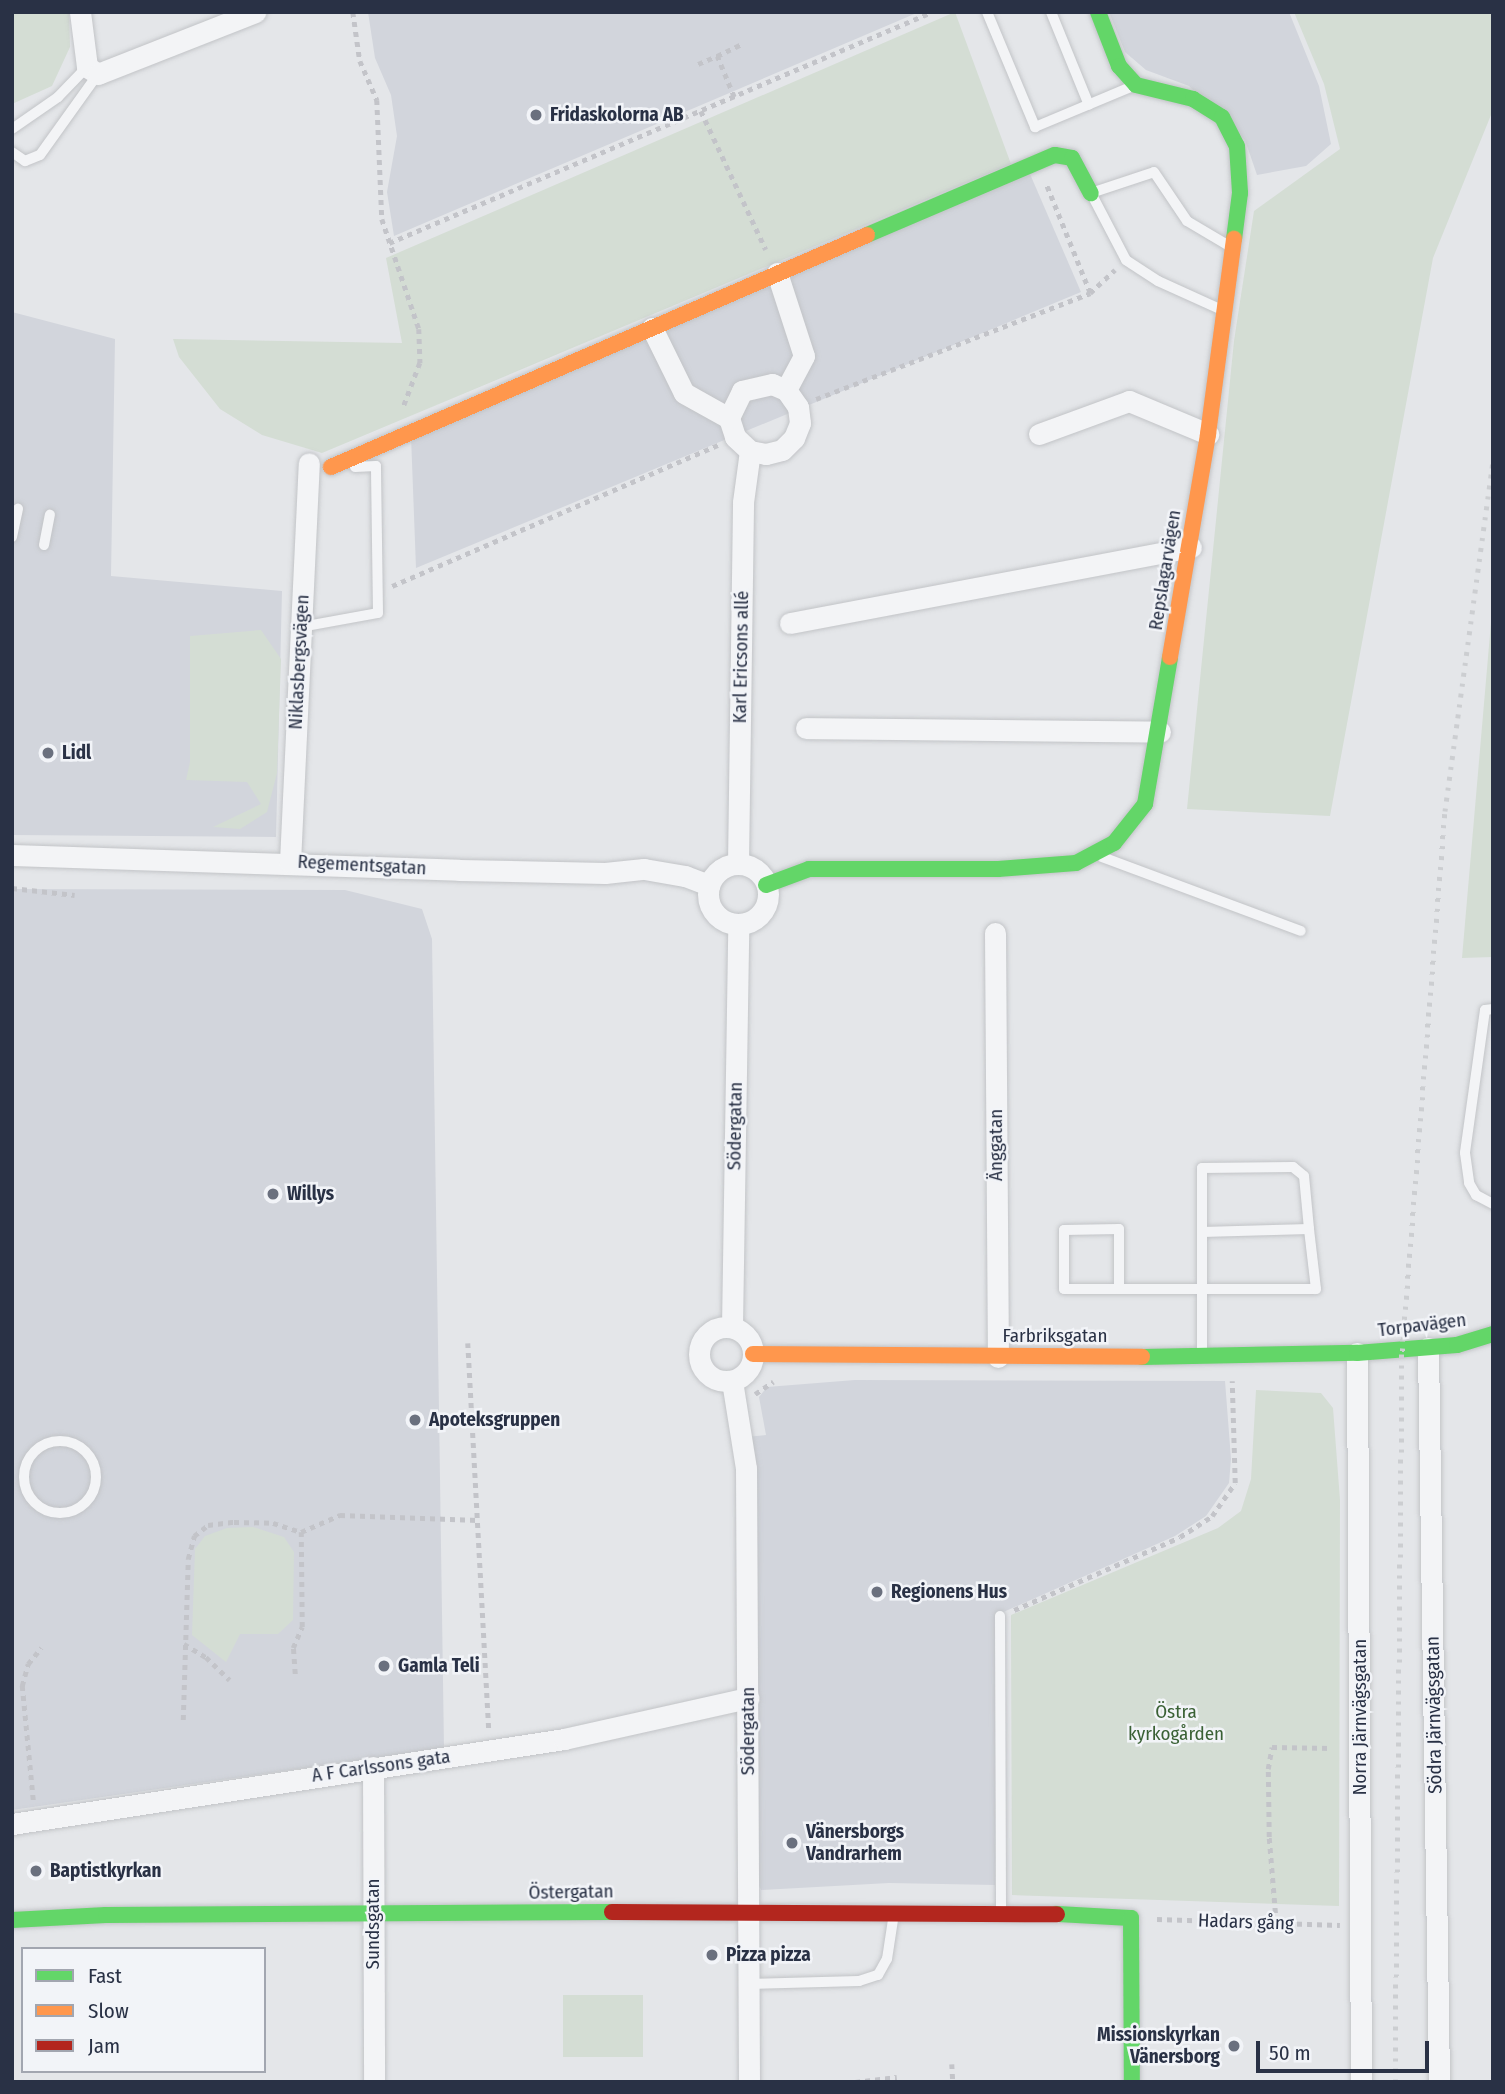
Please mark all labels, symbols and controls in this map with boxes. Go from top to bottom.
place label: Fridaskolorna AB [550,104,684,126]
marker: Fridaskolorna AB [528,107,544,123]
street label: Repslagarvägen [1144,508,1186,632]
street label: Karl Ericsons allé [728,590,754,724]
street label: Niklasbergsvägen [284,594,314,730]
place label: Lidl [62,742,91,764]
marker: Lidl [40,745,56,761]
street label: Regementsgatan [297,850,427,880]
street label: Södergatan [723,1081,747,1171]
street label: Änggatan [985,1109,1007,1181]
place label: Willys [287,1183,334,1205]
marker: Willys [265,1186,281,1202]
street label: Torpavägen [1377,1308,1467,1342]
street label: Farbriksgatan [1003,1325,1107,1347]
place label: Apoteksgruppen [429,1409,560,1431]
marker: Apoteksgruppen [407,1412,423,1428]
place label: Regionens Hus [891,1581,1007,1603]
marker: Regionens Hus [869,1584,885,1600]
street label: Södra Järnvägsgatan [1421,1636,1447,1794]
street label: Norra Järnvägsgatan [1349,1639,1371,1795]
place label: Gamla Teli [398,1655,480,1677]
marker: Gamla Teli [376,1658,392,1674]
street label: Södergatan [737,1687,759,1775]
park label: Östra kyrkogården [1128,1701,1224,1745]
street label: A F Carlssons gata [310,1745,452,1787]
place label: Vänersborgs Vandrarhem [806,1821,904,1865]
marker: Vänersborgs Vandrarhem [784,1835,800,1851]
place label: Baptistkyrkan [50,1860,161,1882]
marker: Baptistkyrkan [28,1863,44,1879]
street label: Sundsgatan [362,1879,384,1969]
street label: Östergatan [528,1880,614,1904]
street label: Hadars gång [1198,1909,1294,1935]
place label: Pizza pizza [726,1944,811,1966]
legend [21,1947,266,2073]
marker: Pizza pizza [704,1947,720,1963]
text: Fast [88,1963,122,1989]
text: Slow [88,1998,129,2024]
place label: Missionskyrkan Vänersborg [1097,2024,1220,2068]
scale bar [1260,2028,1433,2072]
text: Jam [88,2033,120,2059]
marker: Missionskyrkan Vänersborg [1226,2038,1242,2054]
text: 50 m [1269,2040,1311,2066]

